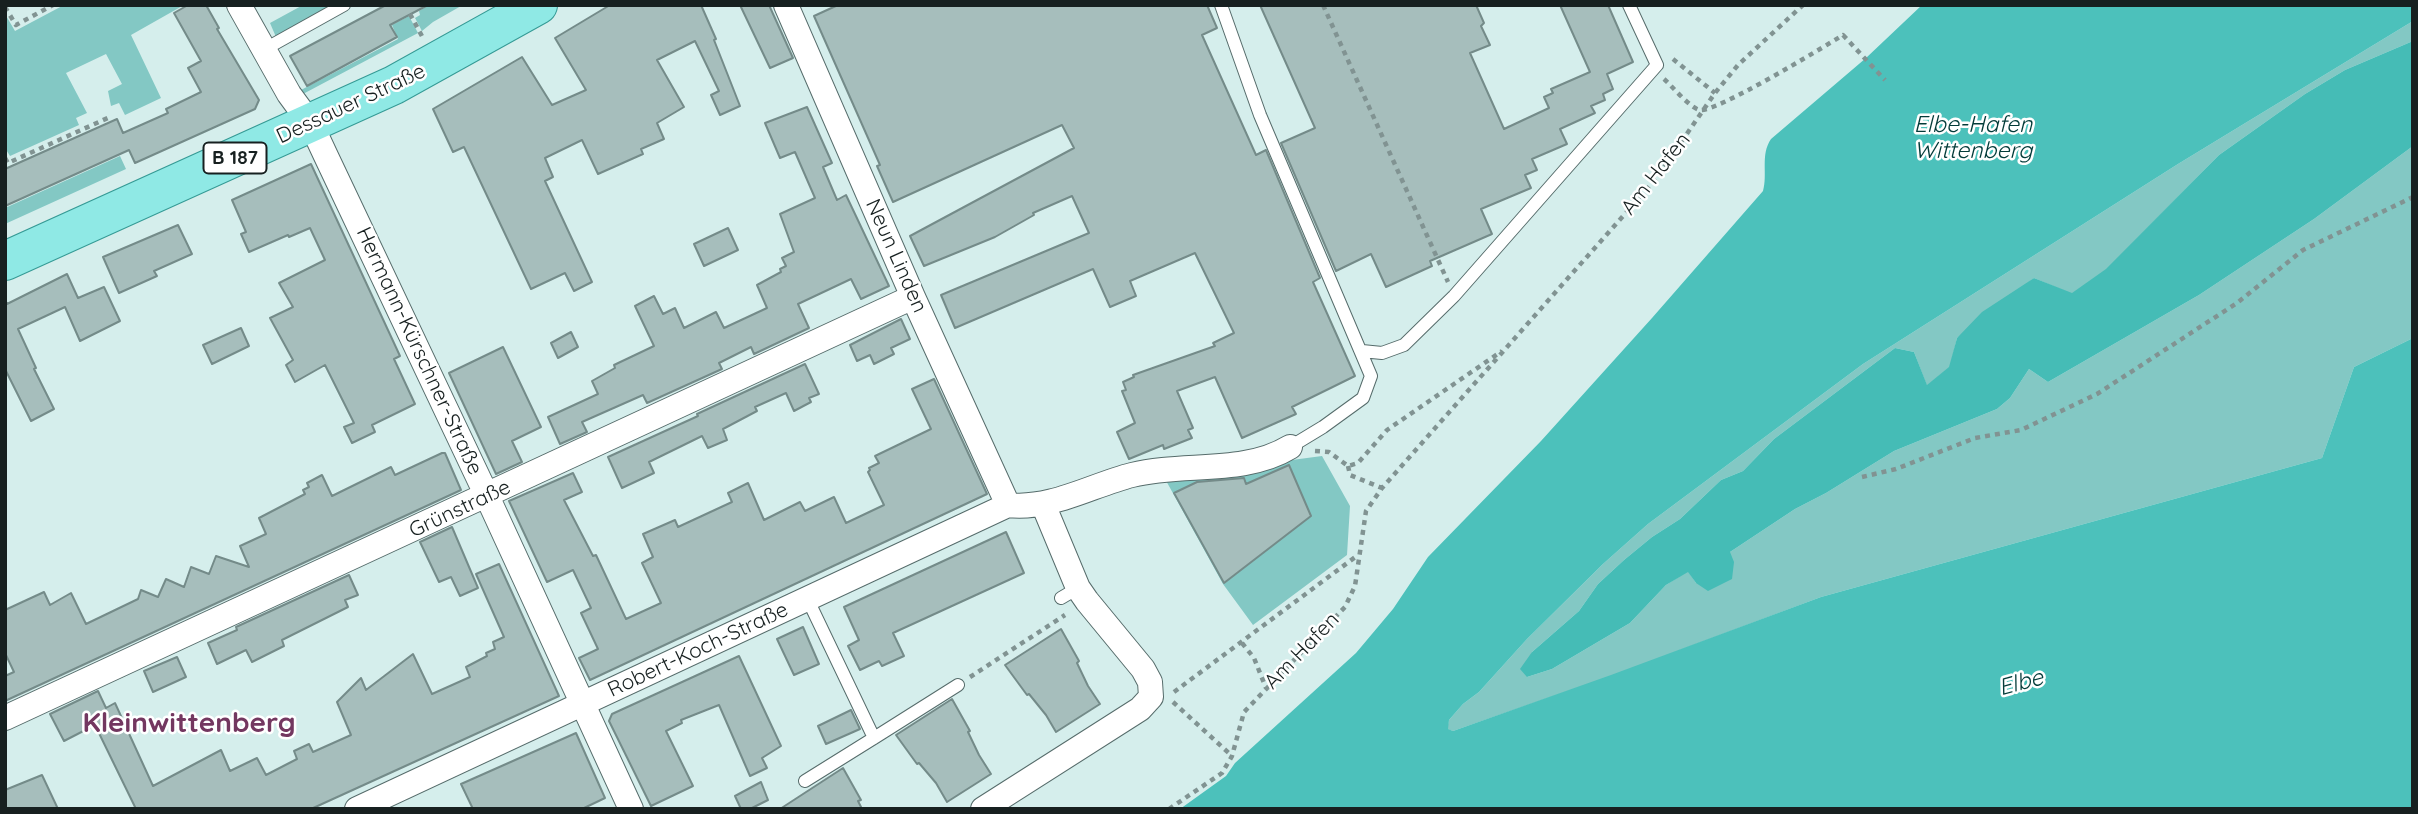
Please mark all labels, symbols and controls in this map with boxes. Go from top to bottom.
street label: Dessauer Straße [273,59,429,149]
water label: Elbe-Hafen Wittenberg [1914,111,2032,165]
street label: Am Hafen [1616,128,1696,220]
road number: B 187 [204,142,266,174]
street label: Neun Linden [860,195,932,317]
street label: Hermann-Kürschner-Straße [350,223,488,479]
street label: Grünstraße [405,475,515,543]
street label: Robert-Koch-Straße [604,597,792,703]
street label: Am Hafen [1259,607,1345,695]
water label: Elbe [1996,664,2046,702]
district label: Kleinwittenberg [82,707,296,741]

